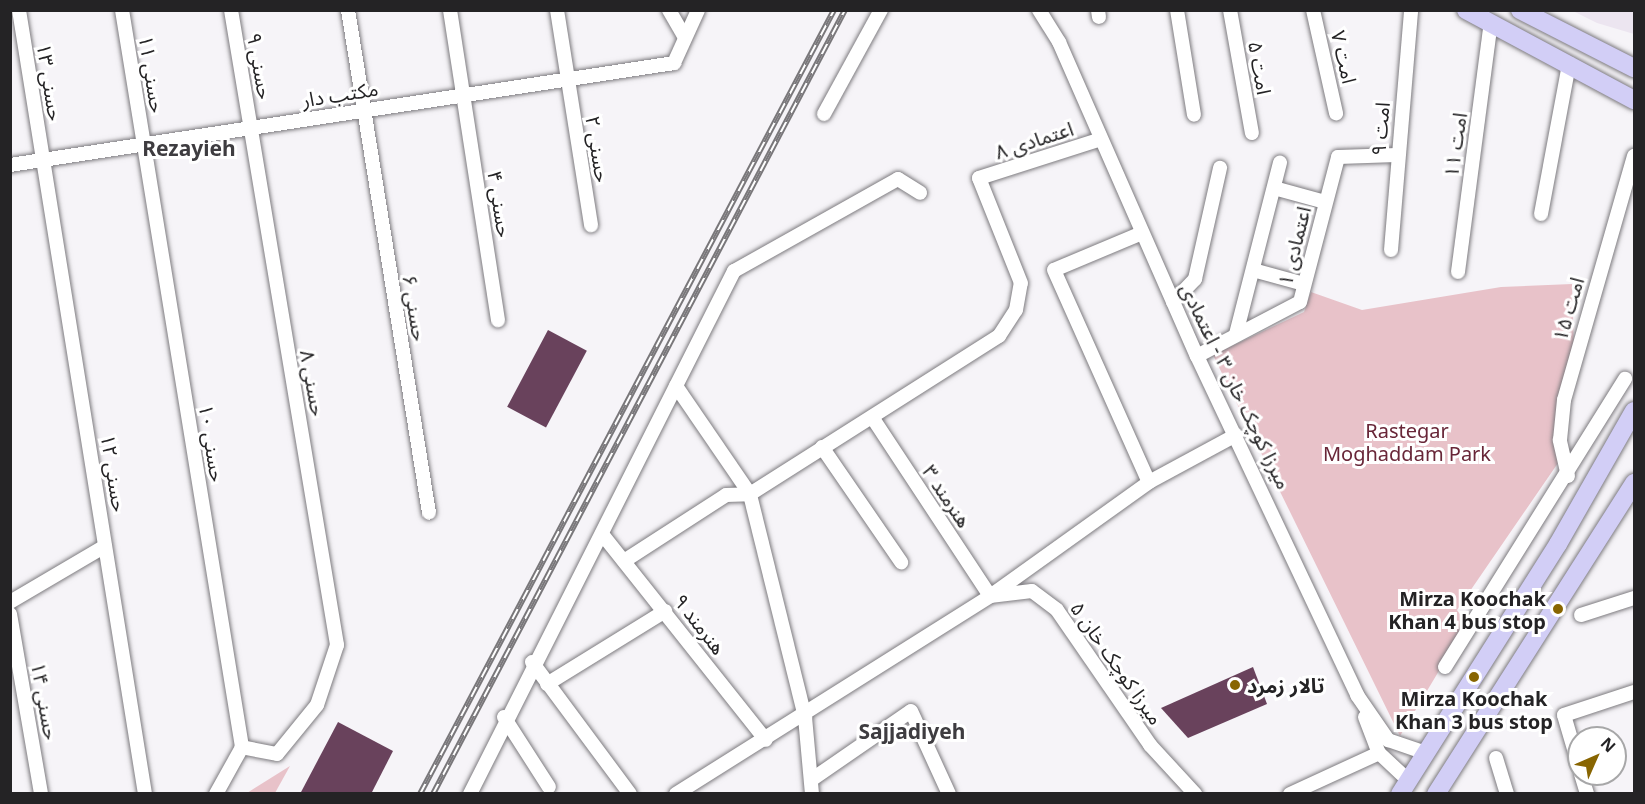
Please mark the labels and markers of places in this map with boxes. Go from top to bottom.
place label: Mirza Koochak Khan 4 bus stop [1388,586,1546,633]
marker: Mirza Koochak Khan 4 bus stop [1551,602,1565,616]
marker: Mirza Koochak Khan 3 bus stop [1467,670,1481,684]
place label: تالار زمرد [1247,673,1324,697]
marker: تالار زمرد [1228,678,1242,692]
place label: Mirza Koochak Khan 3 bus stop [1395,686,1553,733]

